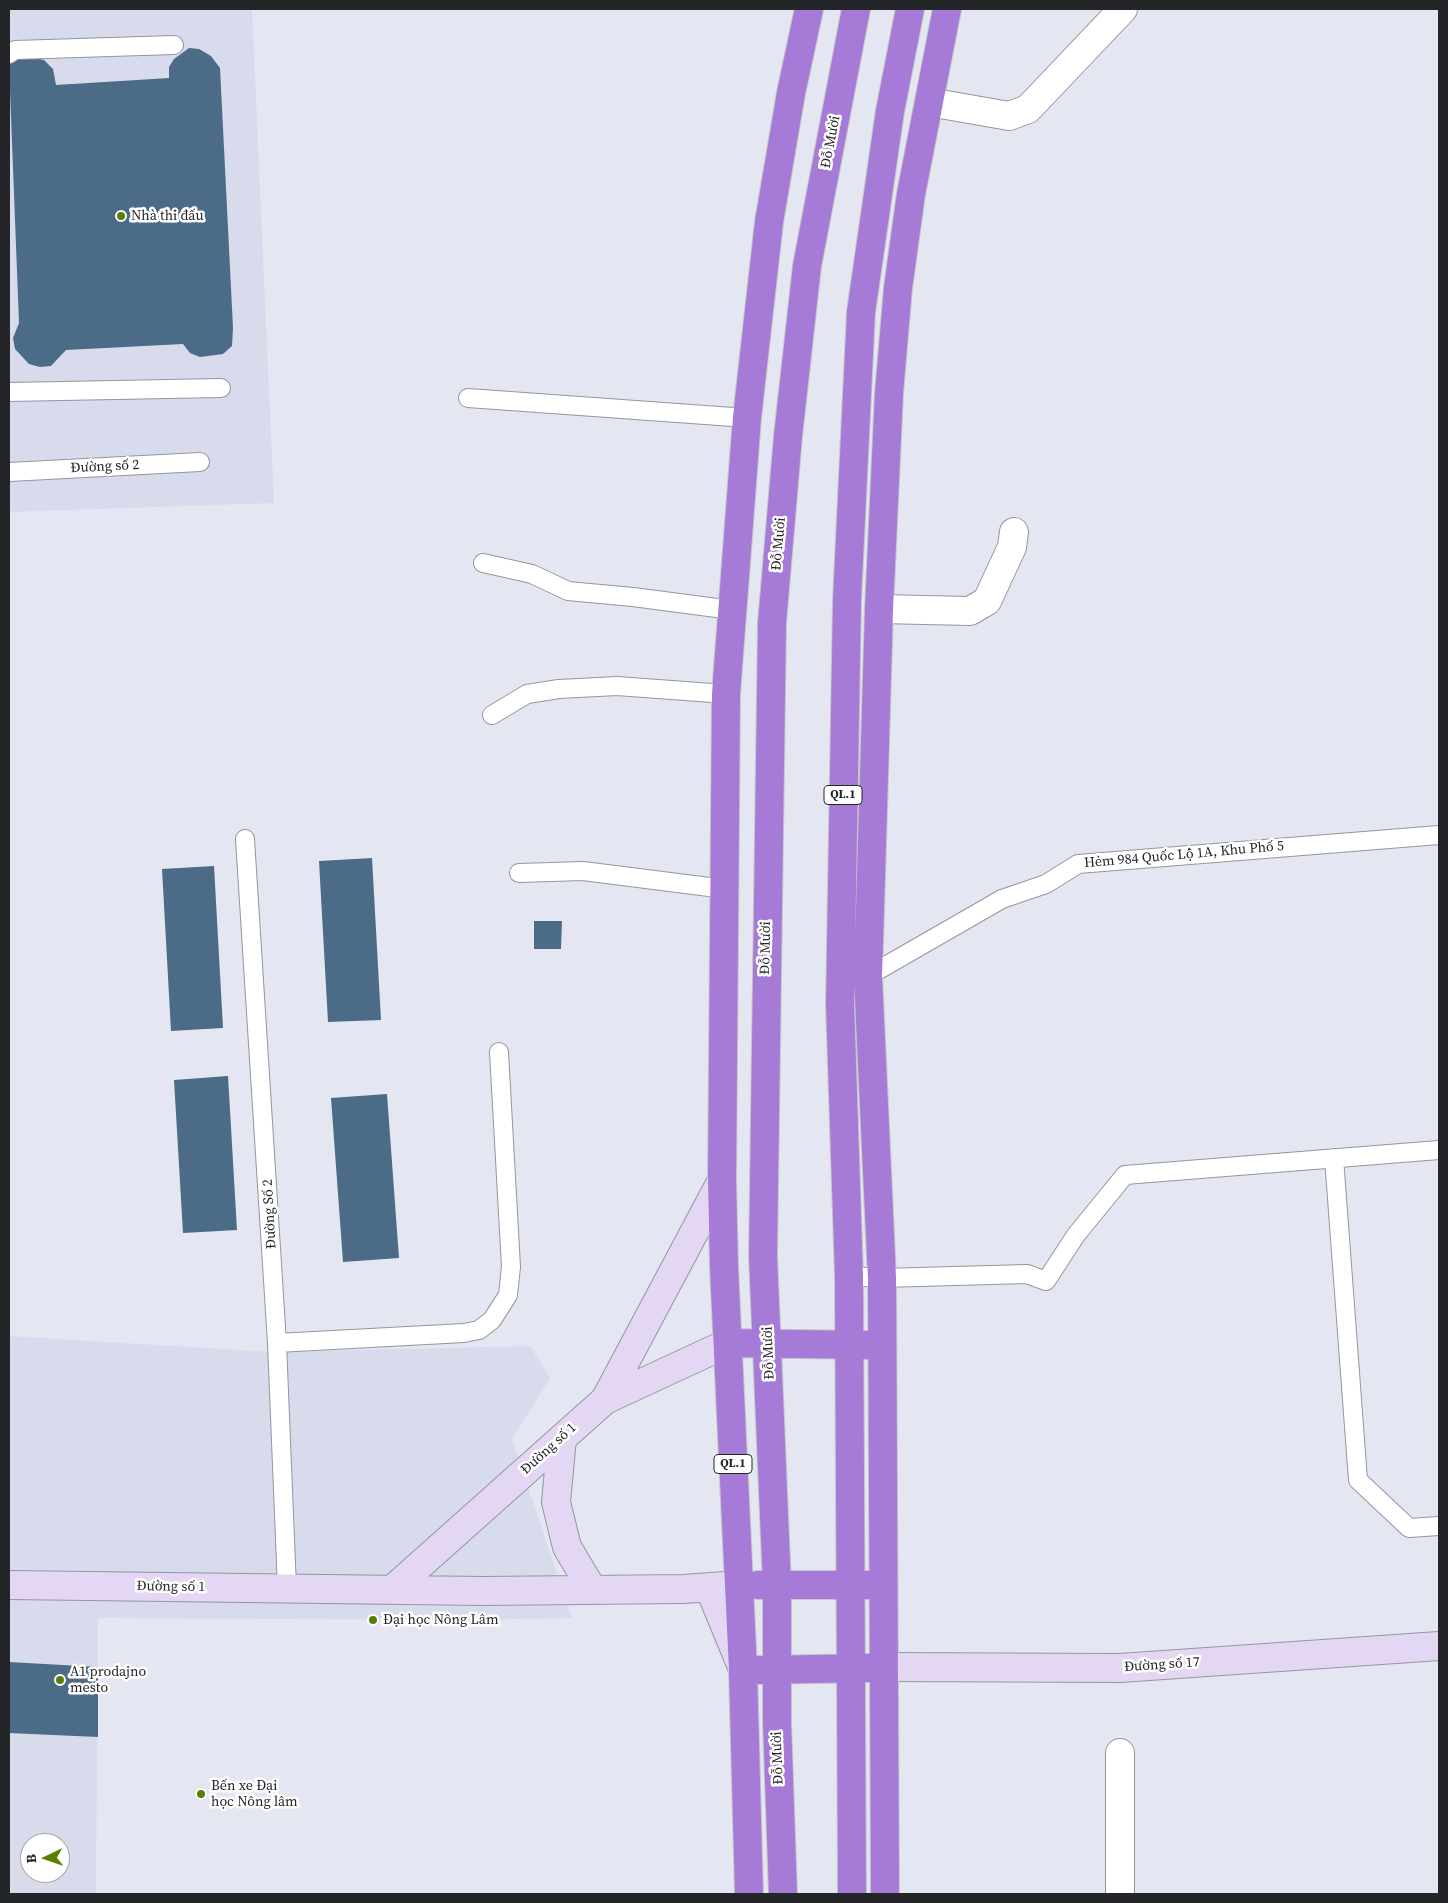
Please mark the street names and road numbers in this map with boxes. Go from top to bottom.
street label: Đỗ Mười [818,114,844,170]
street label: Đường số 2 [70,457,140,477]
street label: Đỗ Mười [768,517,790,571]
road number: QL.1 [824,786,862,804]
street label: Hẻm 984 Quốc Lộ 1A, Khu Phố 5 [1083,838,1285,872]
street label: Đỗ Mười [757,921,775,975]
street label: Đường Số 2 [260,1179,280,1249]
street label: Đỗ Mười [760,1326,778,1380]
street label: Đường số 1 [518,1420,580,1478]
road number: QL.1 [714,1455,752,1474]
street label: Đường số 1 [136,1578,206,1596]
street label: Đường số 17 [1124,1654,1200,1676]
street label: Đỗ Mười [769,1731,787,1785]

